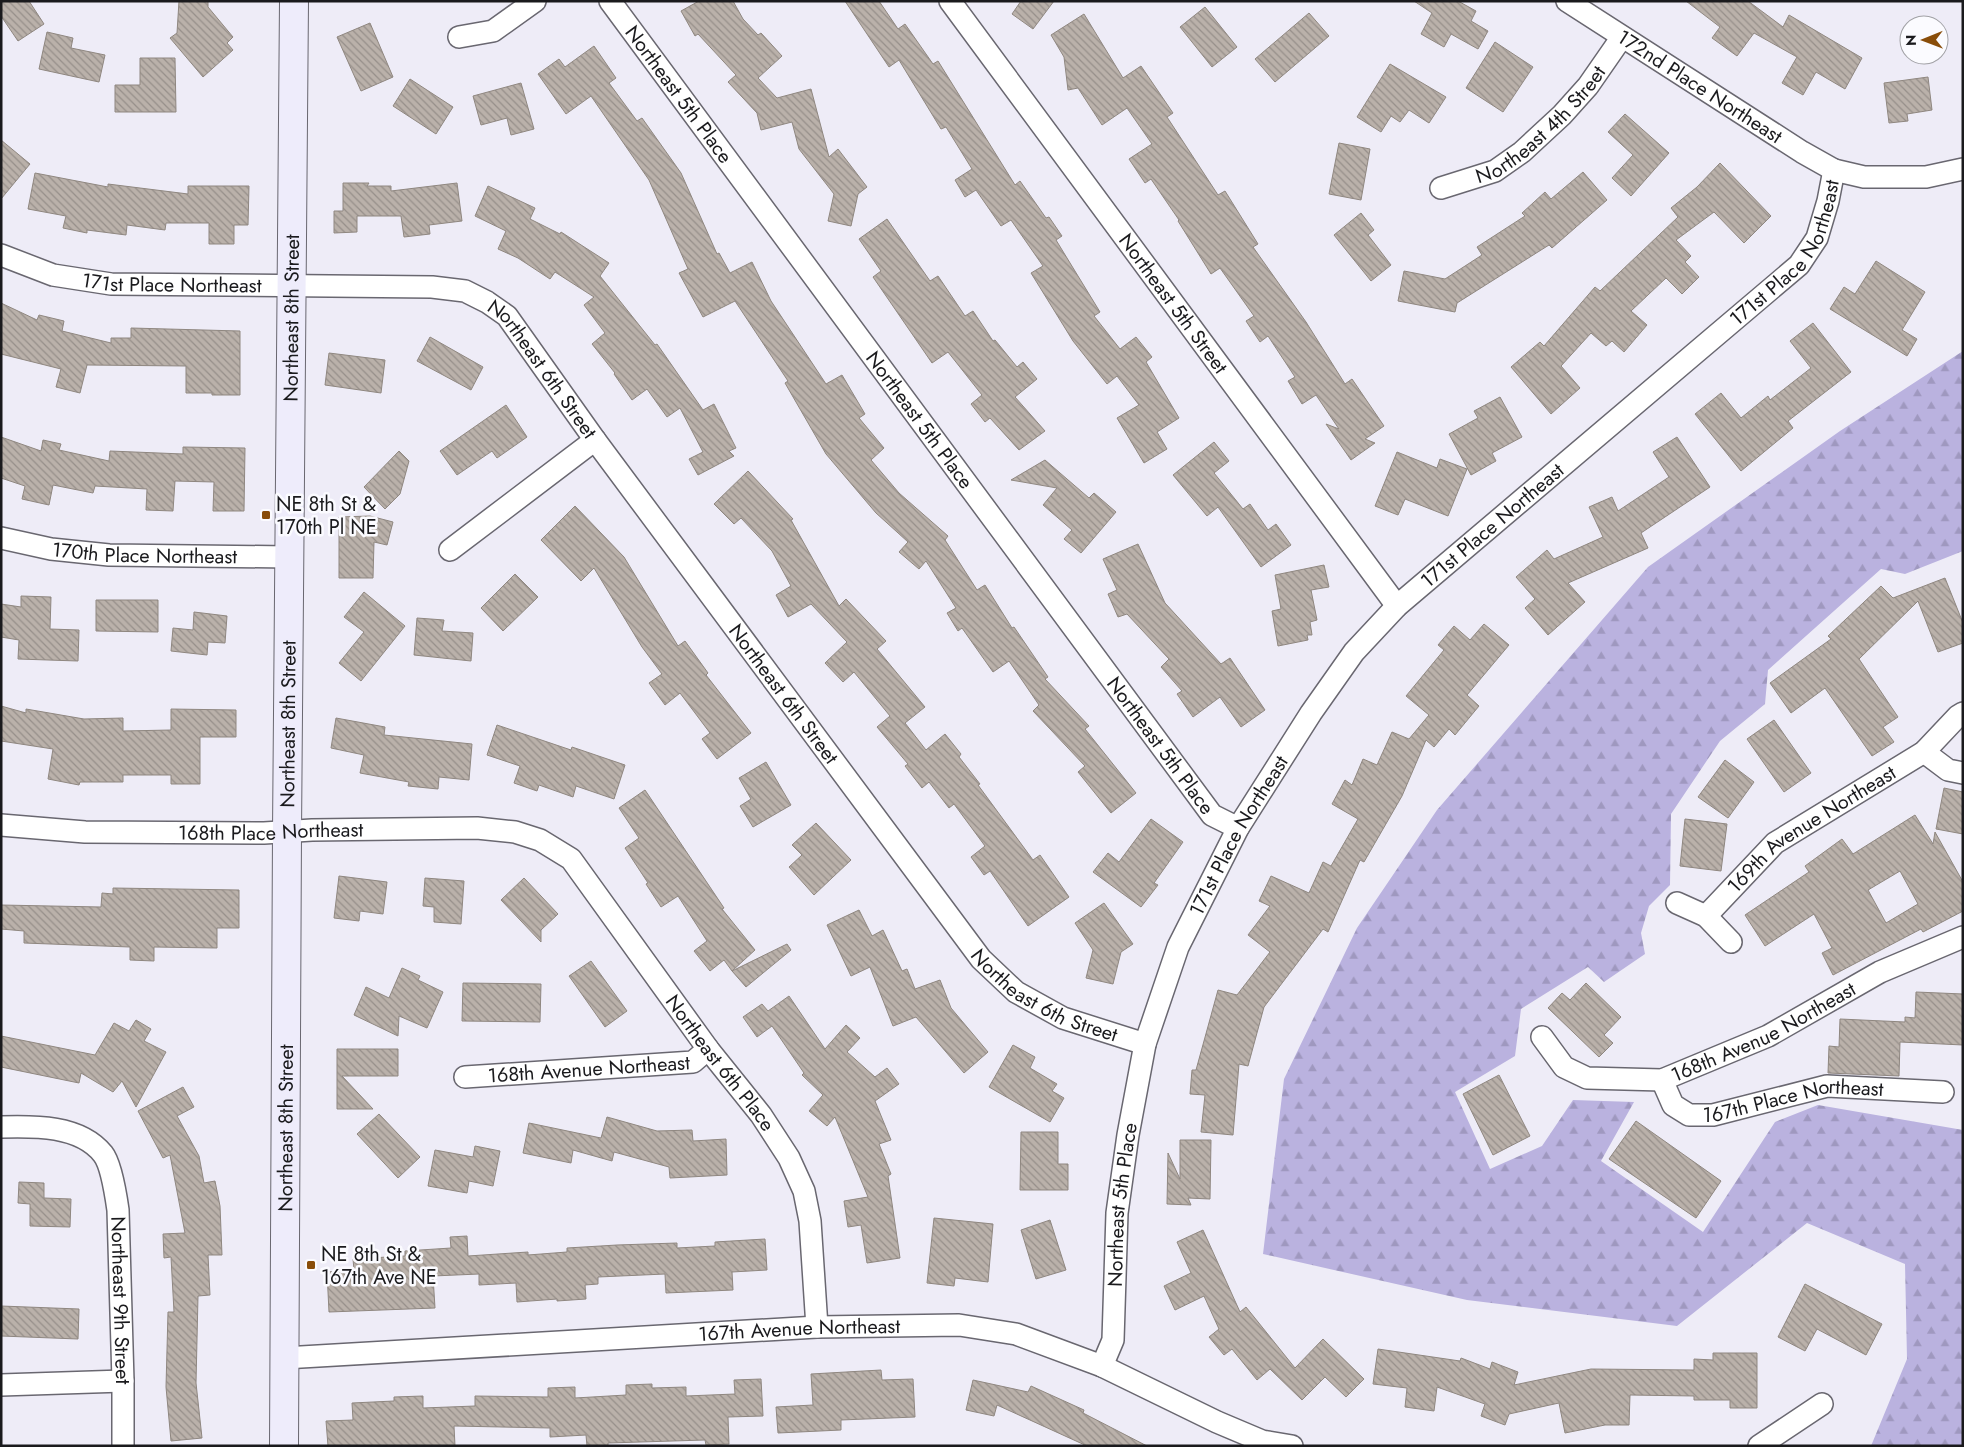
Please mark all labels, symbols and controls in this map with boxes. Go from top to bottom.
north arrow [1899,15,1949,65]
street label: Northeast 5th Place [618,19,740,169]
street label: 172nd Place Northeast [1612,23,1788,150]
text: N [1901,34,1921,46]
street label: Northeast 4th Street [1472,59,1613,191]
street label: 171st Place Northeast [1723,177,1846,333]
street label: Northeast 5th Street [1112,227,1235,380]
street label: Northeast 8th Street [276,234,307,402]
street label: 171st Place Northeast [80,265,262,300]
street label: Northeast 6th Street [482,292,604,445]
street label: Northeast 5th Place [859,345,981,495]
street label: 171st Place Northeast [1414,456,1570,594]
place label: NE 8th St & 170th Pl NE [276,490,377,542]
marker: NE 8th St & 170th Pl NE [260,509,272,521]
street label: 170th Place Northeast [51,535,237,571]
street label: Northeast 6th Street [722,618,846,770]
street label: Northeast 8th Street [273,640,303,808]
street label: Northeast 5th Place [1100,671,1221,821]
street label: 171st Place Northeast [1182,750,1295,921]
street label: 169th Avenue Northeast [1720,758,1901,899]
street label: 168th Place Northeast [178,815,364,848]
street label: Northeast 6th Street [964,943,1122,1049]
street label: 168th Avenue Northeast [1667,974,1861,1089]
street label: Northeast 6th Place [659,989,782,1137]
street label: Northeast 8th Street [271,1044,300,1212]
street label: 168th Avenue Northeast [487,1048,691,1090]
street label: 167th Place Northeast [1702,1072,1884,1130]
street label: Northeast 5th Place [1100,1120,1145,1287]
street label: Northeast 9th Street [104,1216,138,1384]
place label: NE 8th St & 167th Ave NE [321,1240,437,1292]
marker: NE 8th St & 167th Ave NE [305,1259,317,1271]
street label: 167th Avenue Northeast [697,1311,901,1348]

